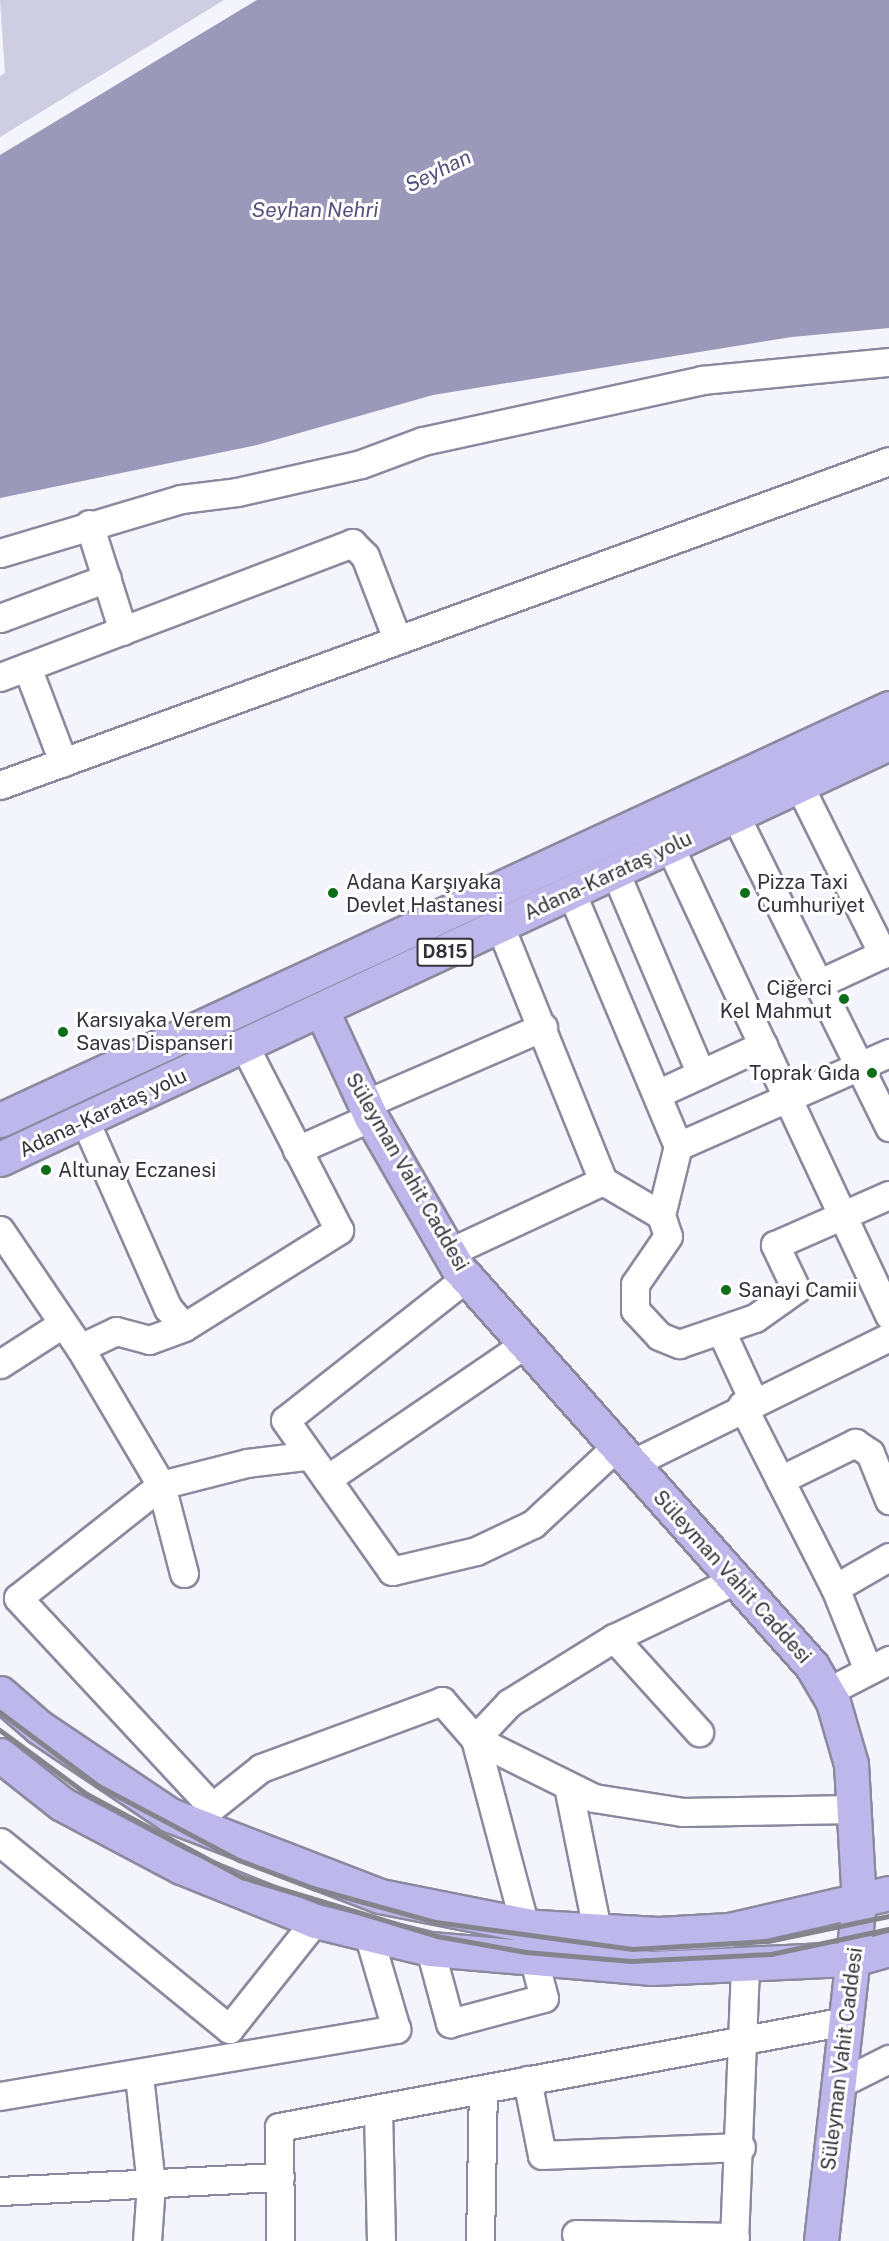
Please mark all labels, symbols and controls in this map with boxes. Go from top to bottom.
water label: Seyhan [401,144,475,198]
water label: Seyhan Nehri [251,197,379,223]
street label: Adana-Karataş yolu [520,827,696,925]
place label: Adana Karşıyaka Devlet Hastanesi [346,870,503,917]
place label: Pizza Taxi Cumhuriyet [757,870,865,917]
marker: Adana Karşıyaka Devlet Hastanesi [324,884,342,902]
marker: Pizza Taxi Cumhuriyet [738,886,752,900]
road number: D815 [416,937,474,967]
place label: Ciğerci Kel Mahmut [720,976,832,1023]
marker: Ciğerci Kel Mahmut [837,992,851,1006]
place label: Karsıyaka Verem Savas Dispanseri [76,1008,233,1055]
marker: Karsıyaka Verem Savas Dispanseri [54,1023,72,1041]
place label: Toprak Gıda [749,1061,860,1085]
street label: Adana-Karataş yolu [15,1064,191,1162]
marker: Toprak Gıda [865,1066,879,1080]
street label: Süleyman Vahit Caddesi [340,1069,474,1275]
place label: Altunay Eczanesi [58,1158,216,1182]
marker: Altunay Eczanesi [39,1163,53,1177]
place label: Sanayi Camii [738,1278,857,1302]
marker: Sanayi Camii [719,1283,733,1297]
street label: Süleyman Vahit Caddesi [648,1485,816,1669]
street label: Süleyman Vahit Caddesi [816,1946,868,2172]

